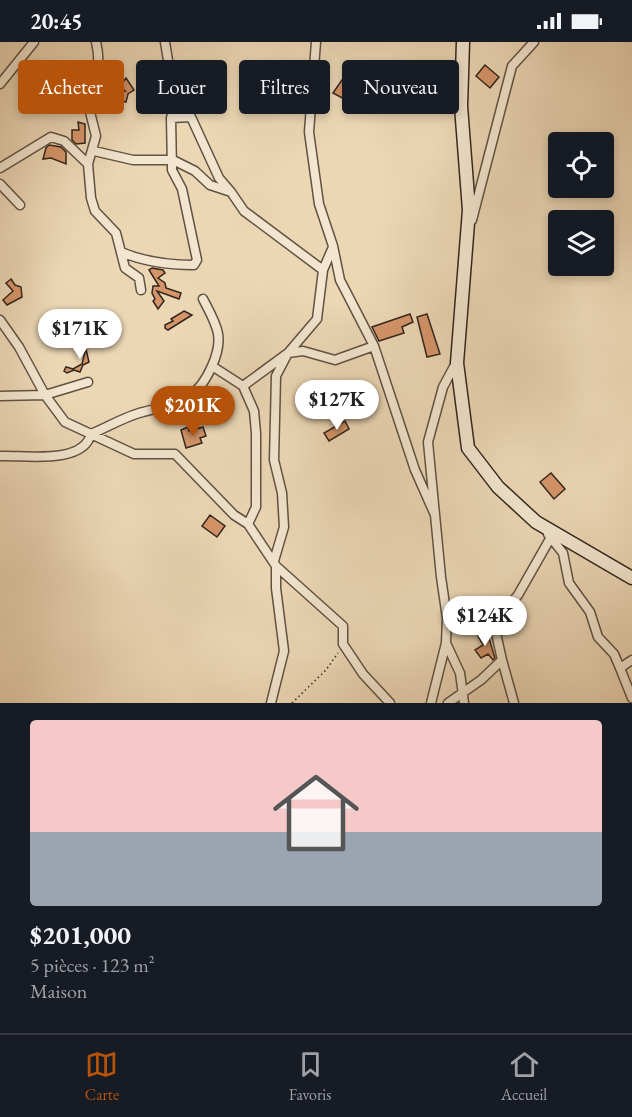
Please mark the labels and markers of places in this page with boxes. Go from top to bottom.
pin: $171K [38,309,122,360]
pin: $127K [295,380,379,431]
pin: $201K [151,386,235,437]
pin: $124K [443,596,527,647]

